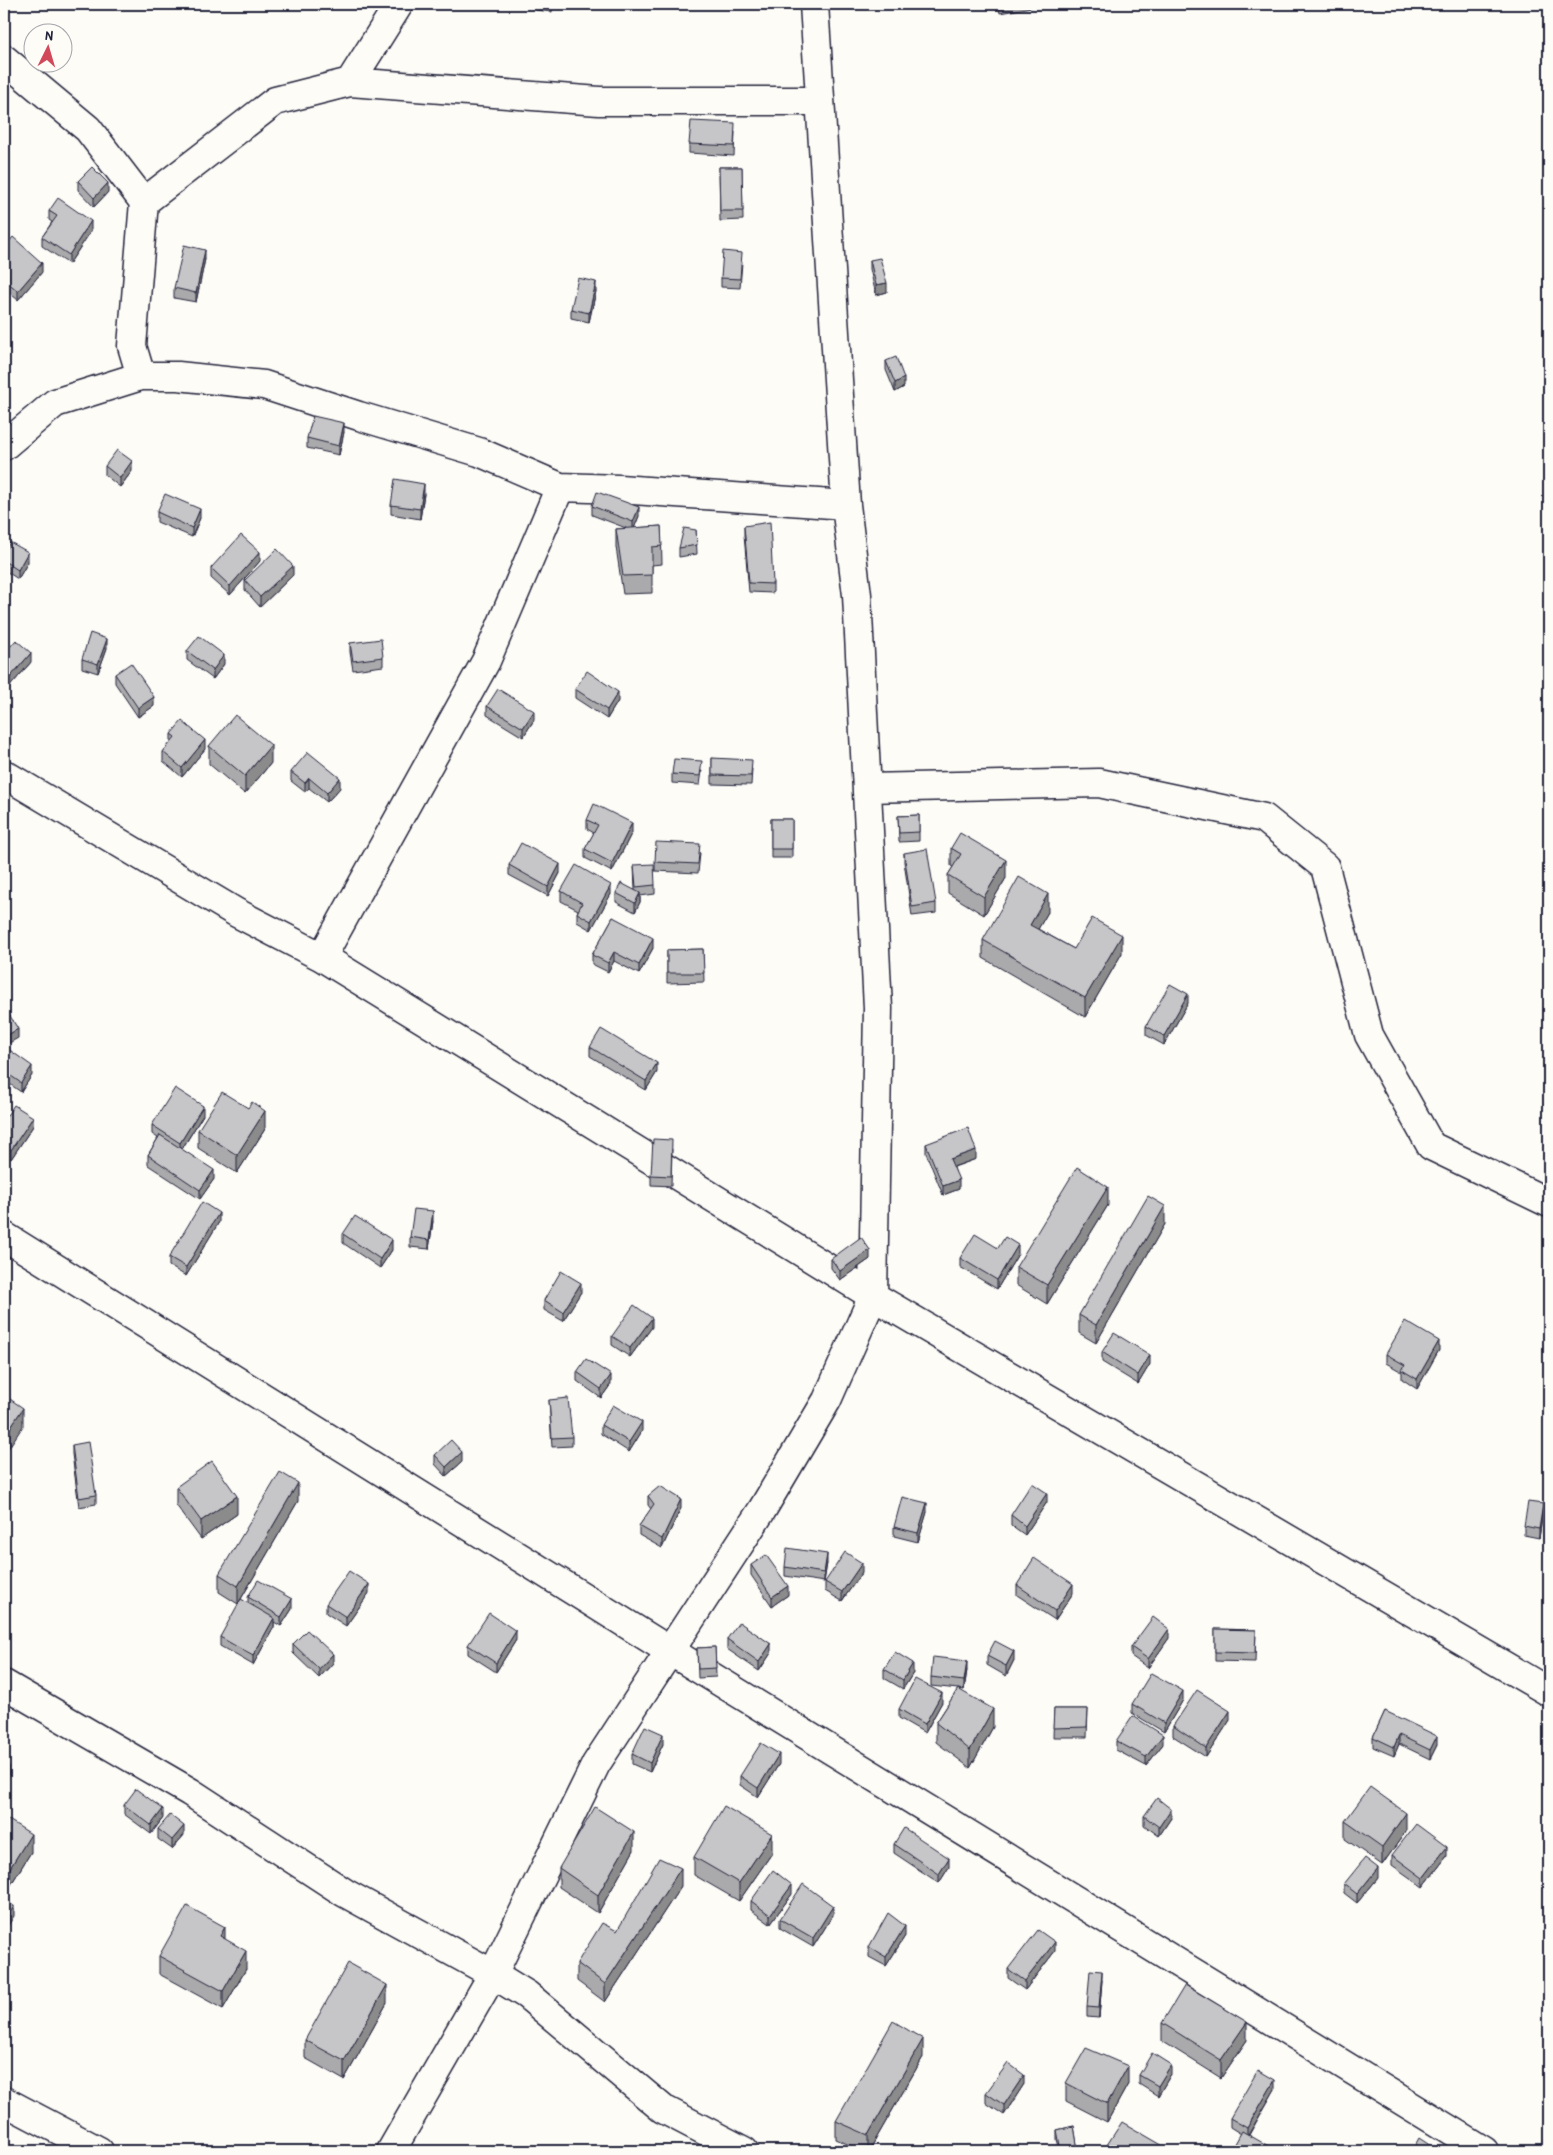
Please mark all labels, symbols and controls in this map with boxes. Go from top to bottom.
north arrow [22,22,72,72]
text: N [45,25,54,44]

